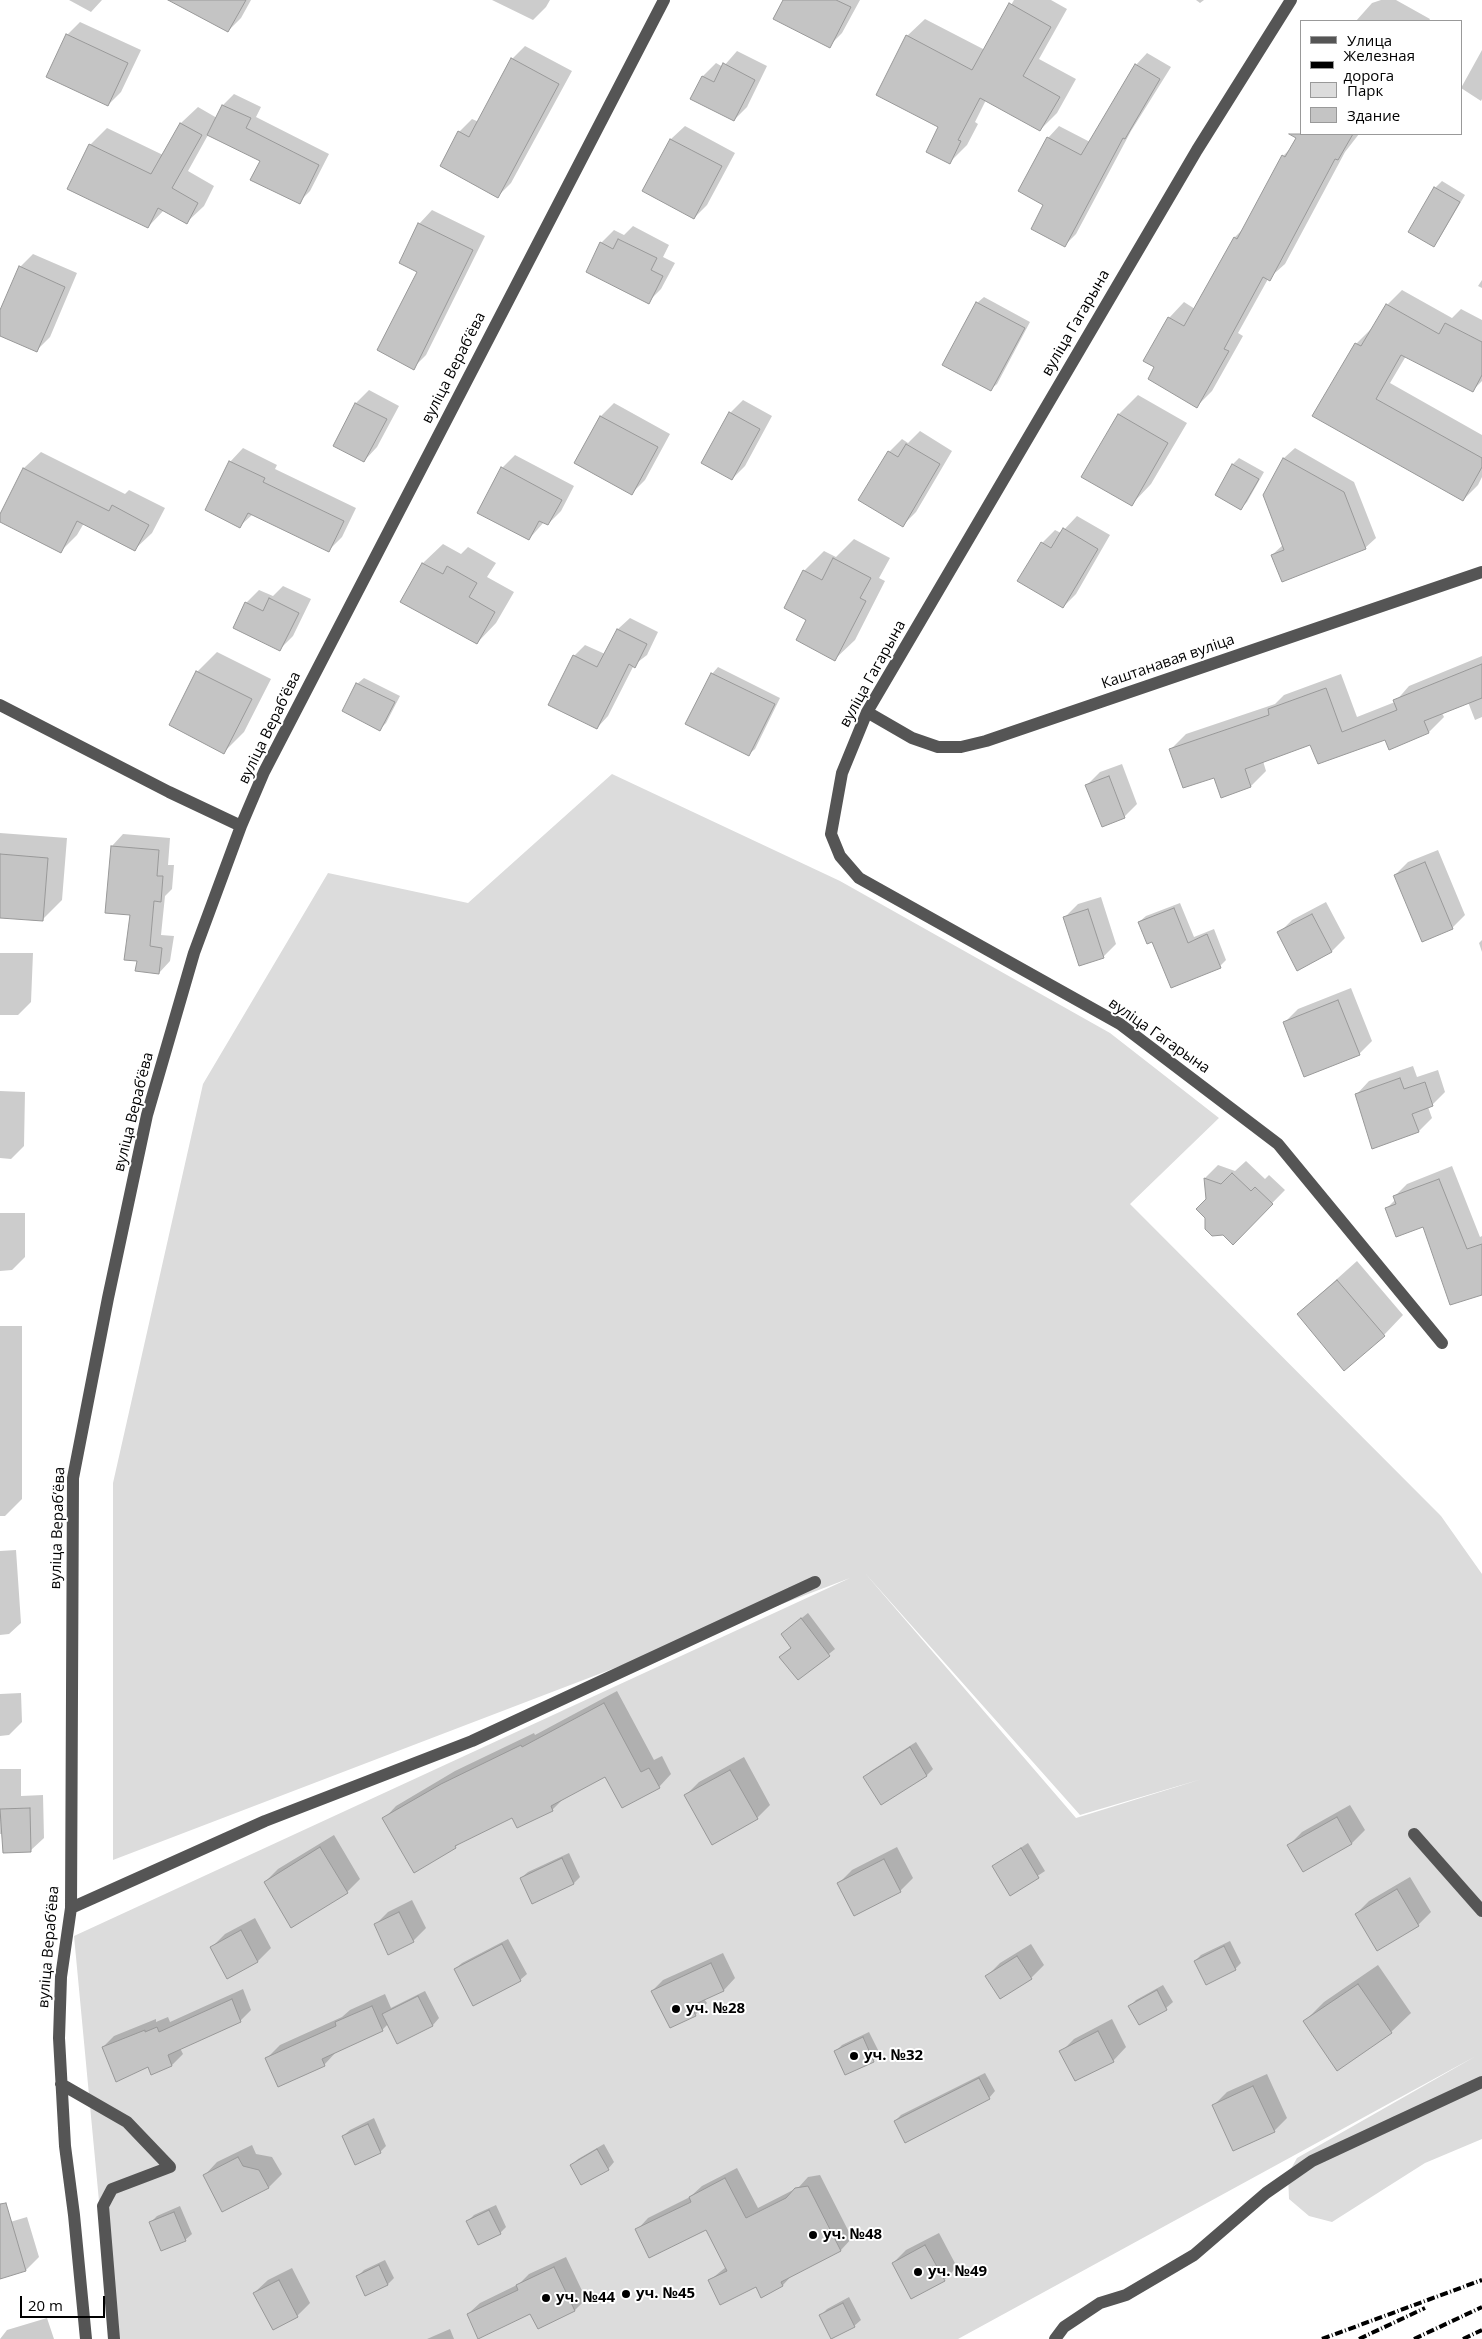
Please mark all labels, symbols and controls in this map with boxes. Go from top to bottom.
legend [1300,20,1462,135]
text: Улица [1347,30,1392,50]
text: Железная дорога [1344,45,1415,85]
text: Парк [1347,80,1383,100]
text: Здание [1347,105,1400,125]
street label: вуліца Гагарына [1038,267,1114,379]
street label: вуліца Верабʼёва [418,309,490,427]
street label: вуліца Гагарына [836,617,910,731]
street label: Каштанавая вуліца [1099,631,1237,693]
street label: вуліца Верабʼёва [235,669,305,787]
street label: вуліца Гагарына [1105,994,1213,1078]
street label: вуліца Верабʼёва [110,1050,158,1174]
street label: вуліца Верабʼёва [47,1466,69,1590]
street label: вуліца Верабʼёва [35,1885,63,2009]
place label: уч. №28 [686,2000,745,2018]
marker: уч. №28 [670,2003,682,2015]
place label: уч. №32 [864,2047,923,2065]
marker: уч. №32 [848,2050,860,2062]
place label: уч. №48 [823,2226,882,2244]
marker: уч. №48 [807,2229,819,2241]
place label: уч. №49 [928,2263,987,2281]
marker: уч. №49 [912,2266,924,2278]
place label: уч. №45 [636,2285,695,2303]
scale bar [22,2286,108,2318]
marker: уч. №45 [620,2288,632,2300]
place label: уч. №44 [556,2289,615,2307]
marker: уч. №44 [540,2292,552,2304]
text: 20 m [28,2295,63,2315]

